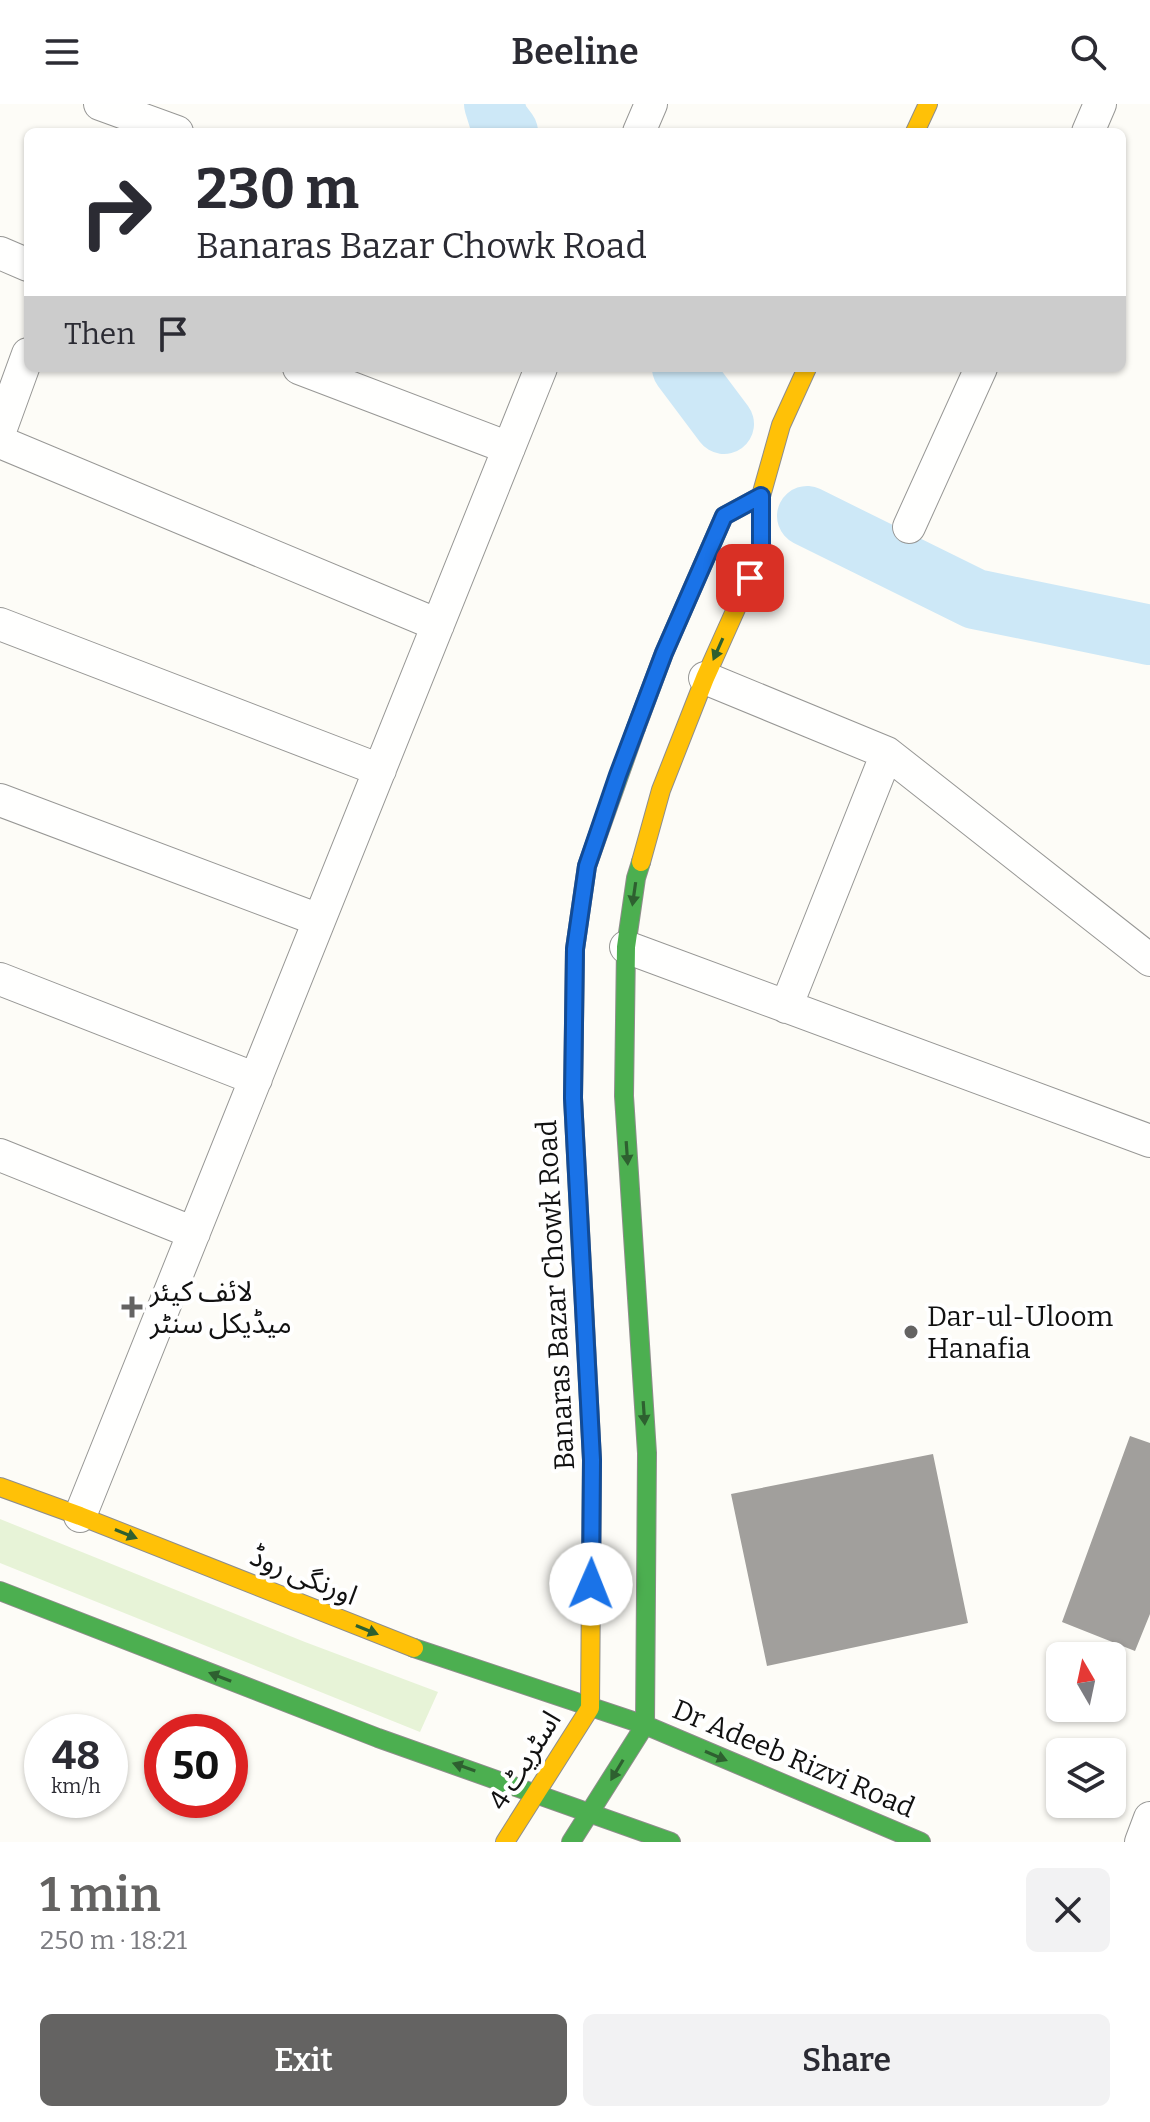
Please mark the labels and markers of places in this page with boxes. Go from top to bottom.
pin [716,544,784,612]
place label: لائف کیئر میڈیکل سنٹر [149,1275,292,1340]
marker: لائف کیئر میڈیکل سنٹر [121,1296,143,1318]
place label: Dar-ul-Uloom Hanafia [927,1300,1113,1365]
marker: Dar-ul-Uloom Hanafia [902,1323,920,1341]

